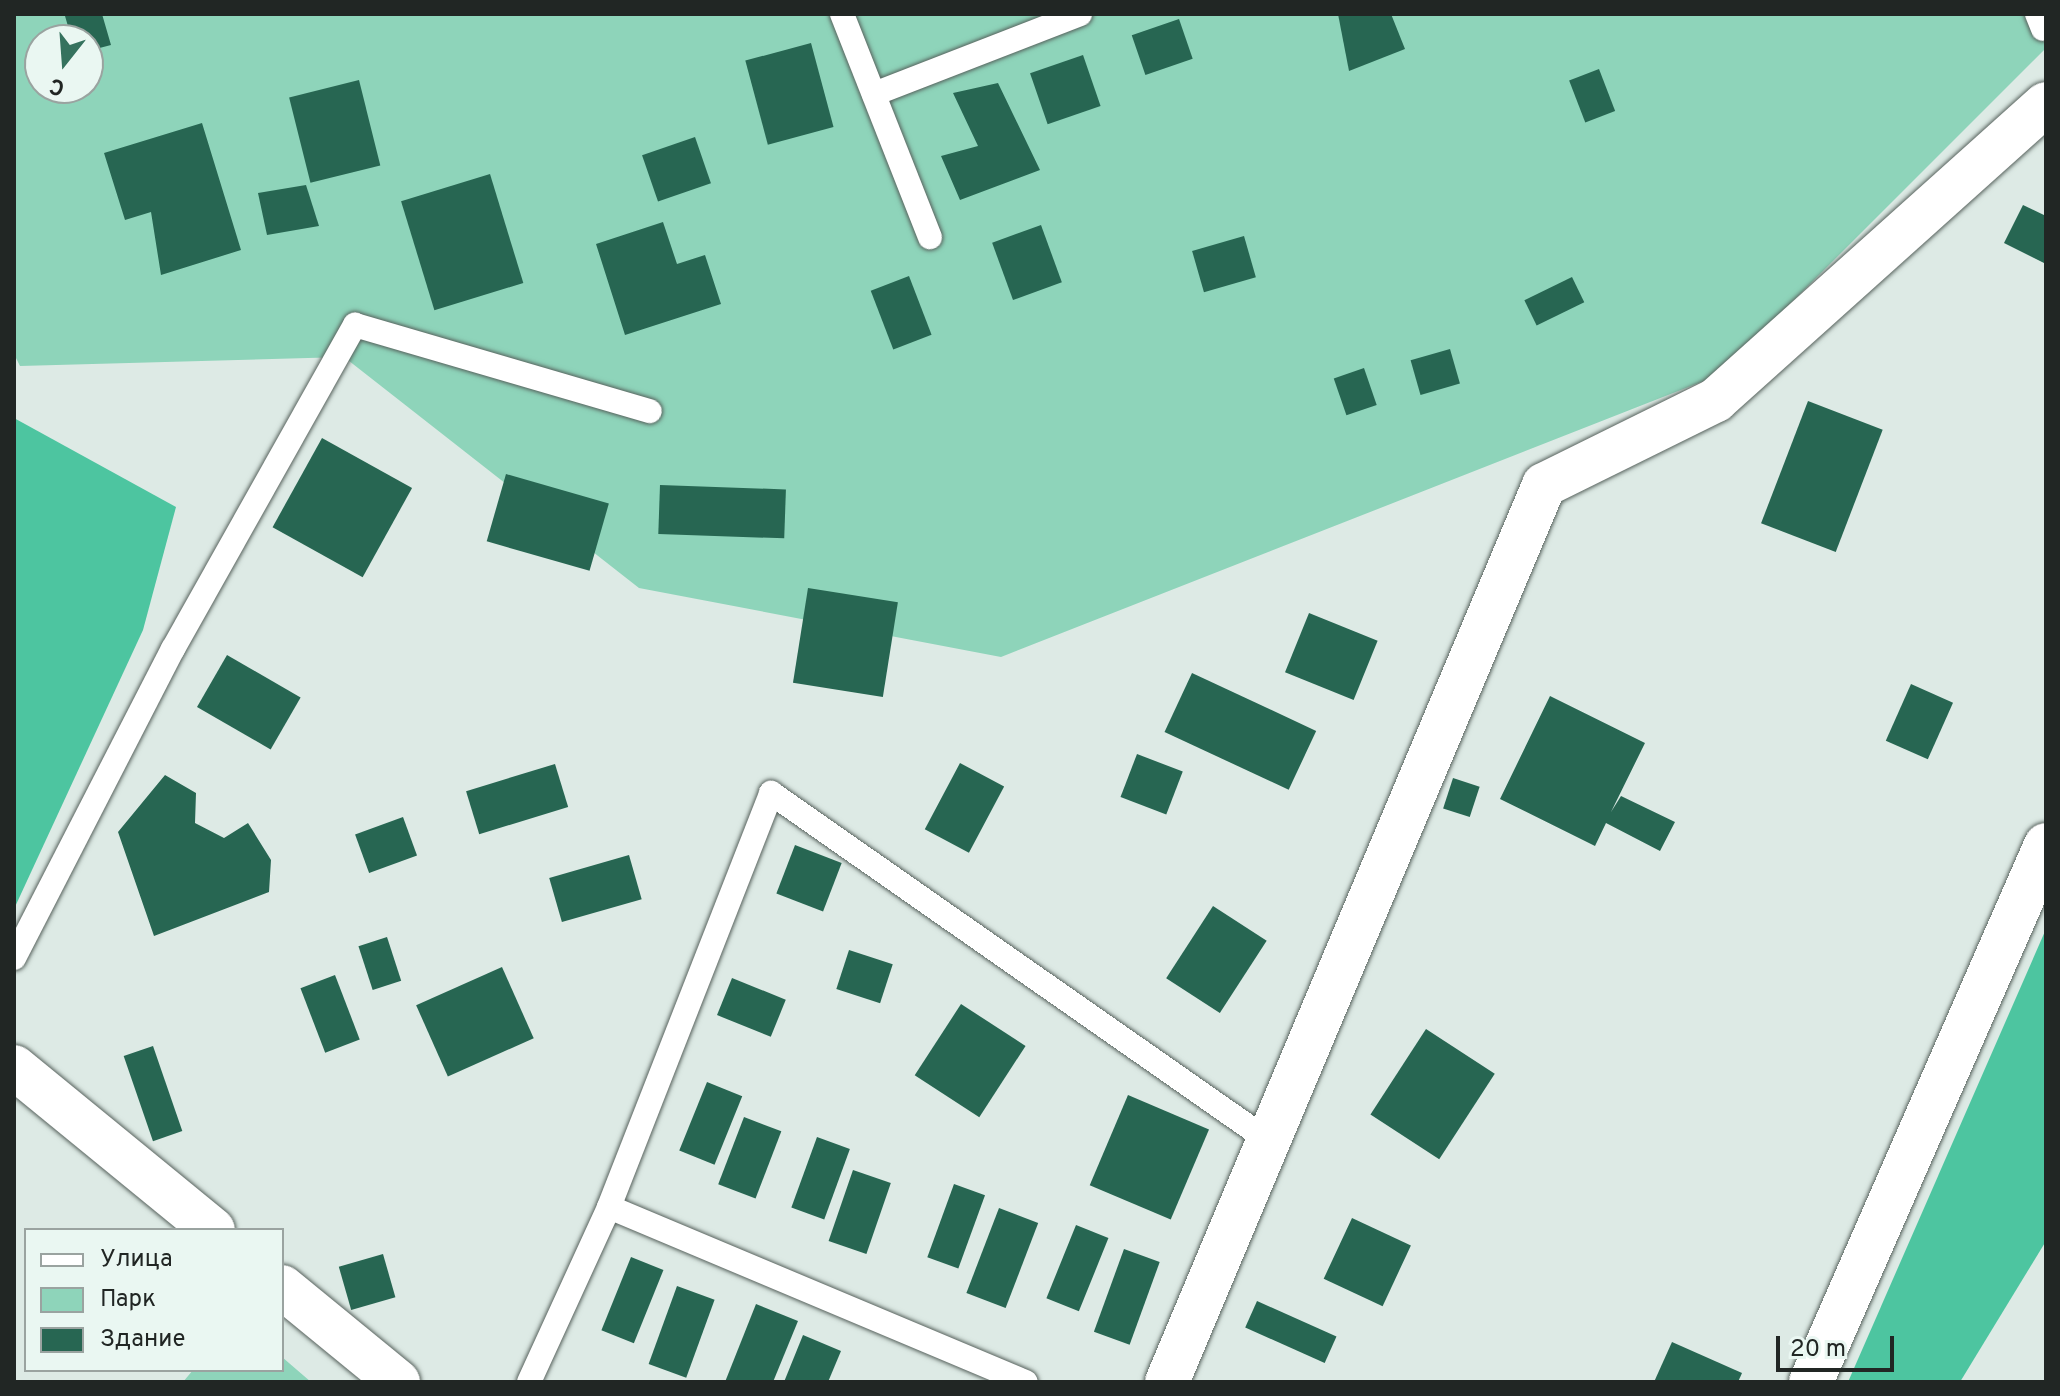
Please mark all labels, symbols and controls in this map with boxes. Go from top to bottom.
north arrow [24,24,104,104]
text: С [47,71,68,100]
legend [24,1228,284,1372]
text: Улица [100,1245,173,1275]
text: Парк [100,1285,156,1315]
scale bar [1780,1320,1898,1370]
text: Здание [100,1325,186,1355]
text: 20 m [1790,1335,1846,1365]

